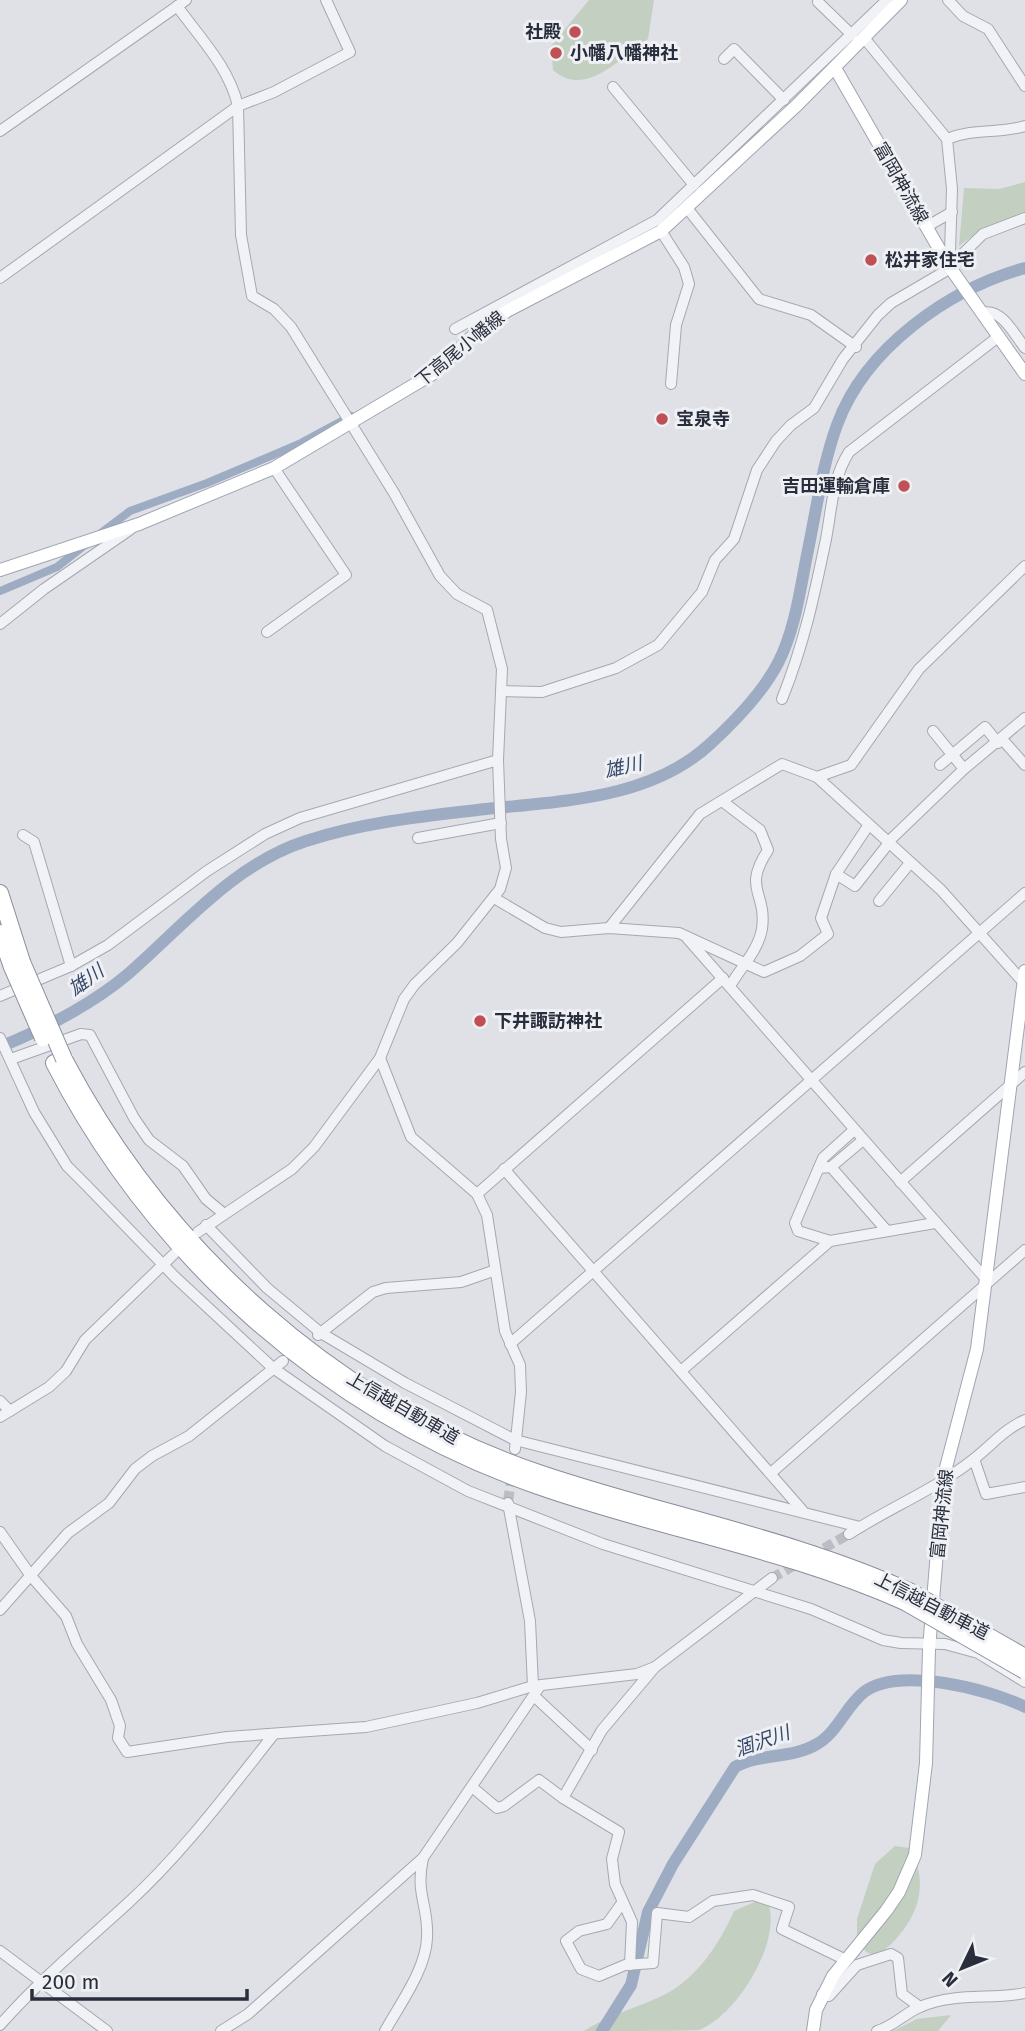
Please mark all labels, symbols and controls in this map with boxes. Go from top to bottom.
place label: 社殿 [525,21,561,43]
marker: 社殿 [567,24,583,40]
place label: 小幡八幡神社 [570,42,678,64]
marker: 小幡八幡神社 [548,45,564,61]
street label: 富岡神流線 [869,139,933,227]
place label: 松井家住宅 [885,249,975,271]
marker: 松井家住宅 [863,252,879,268]
street label: 下高尾小幡線 [411,306,509,392]
place label: 宝泉寺 [676,408,730,430]
marker: 宝泉寺 [654,411,670,427]
place label: 吉田運輸倉庫 [782,475,890,497]
marker: 吉田運輸倉庫 [896,478,912,494]
water label: 雄川 [602,751,646,782]
water label: 雄川 [64,958,110,1000]
place label: 下井諏訪神社 [494,1010,602,1032]
marker: 下井諏訪神社 [472,1013,488,1029]
street label: 上信越自動車道 [343,1367,463,1449]
street label: 富岡神流線 [926,1468,958,1560]
street label: 上信越自動車道 [871,1568,993,1644]
water label: 涸沢川 [731,1720,795,1761]
north arrow [927,1933,997,2003]
scale bar [32,1958,247,2002]
text: N [937,1967,963,1992]
text: 200 m [42,1969,99,1995]

